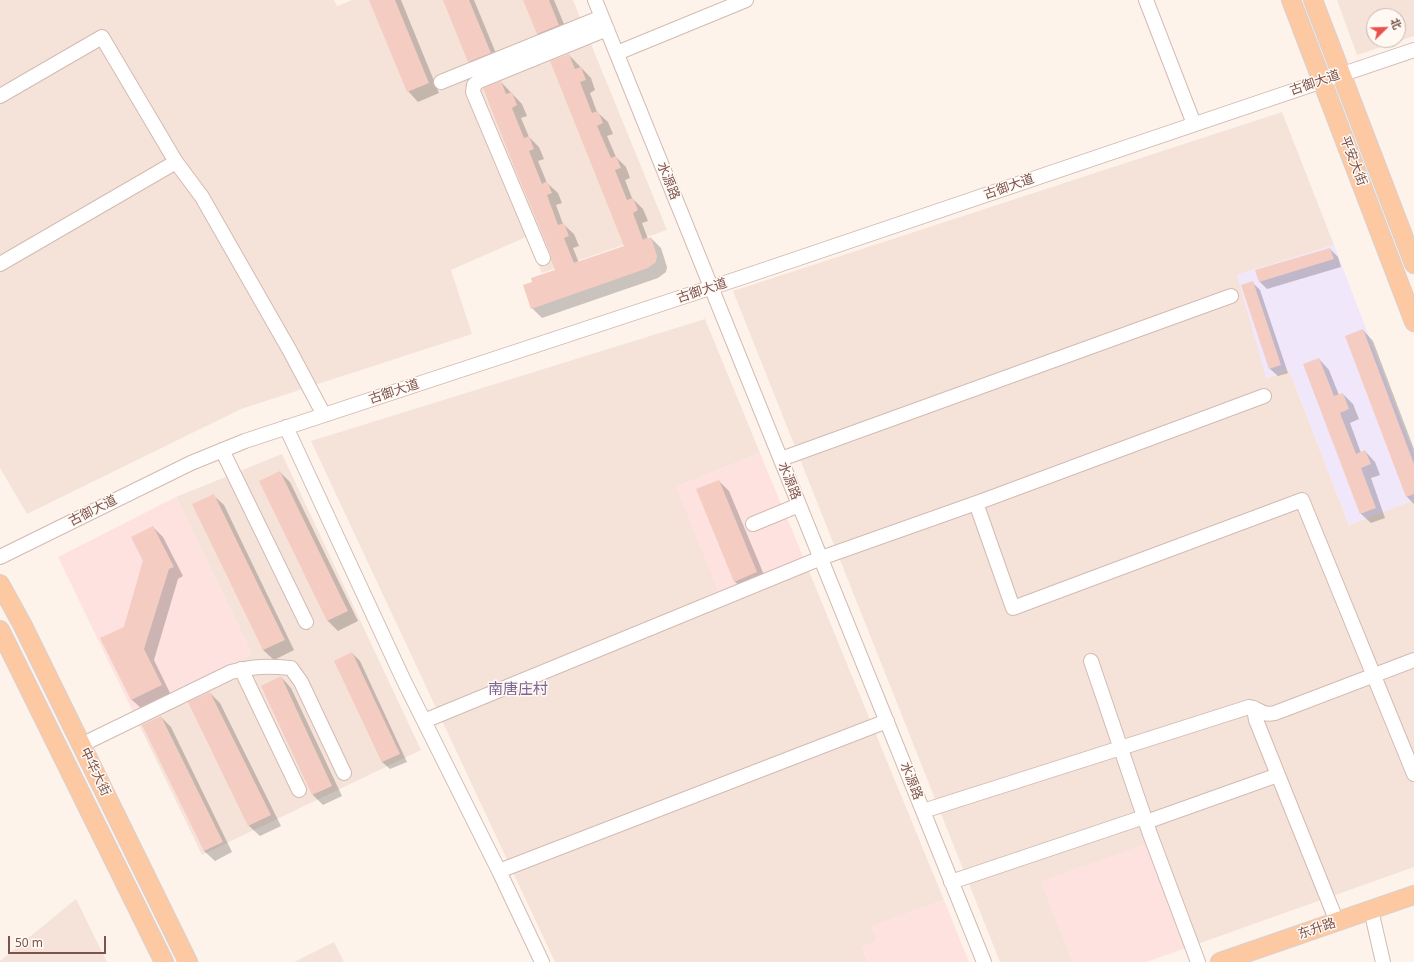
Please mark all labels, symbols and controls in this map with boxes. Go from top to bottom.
north arrow [1366,8,1406,48]
text: 北 [1388,16,1406,31]
street label: 古御大道 [1288,67,1342,99]
street label: 平安大街 [1336,134,1370,188]
street label: 水源路 [653,160,683,202]
street label: 古御大道 [982,171,1036,203]
street label: 古御大道 [675,276,729,306]
street label: 古御大道 [367,377,421,407]
street label: 水源路 [774,460,804,502]
street label: 古御大道 [66,492,120,530]
district label: 南唐庄村 [488,681,548,699]
street label: 中华大街 [77,745,113,799]
street label: 水源路 [896,760,926,802]
street label: 东升路 [1296,915,1338,943]
scale bar [10,928,108,954]
text: 50 m [15,934,43,951]

